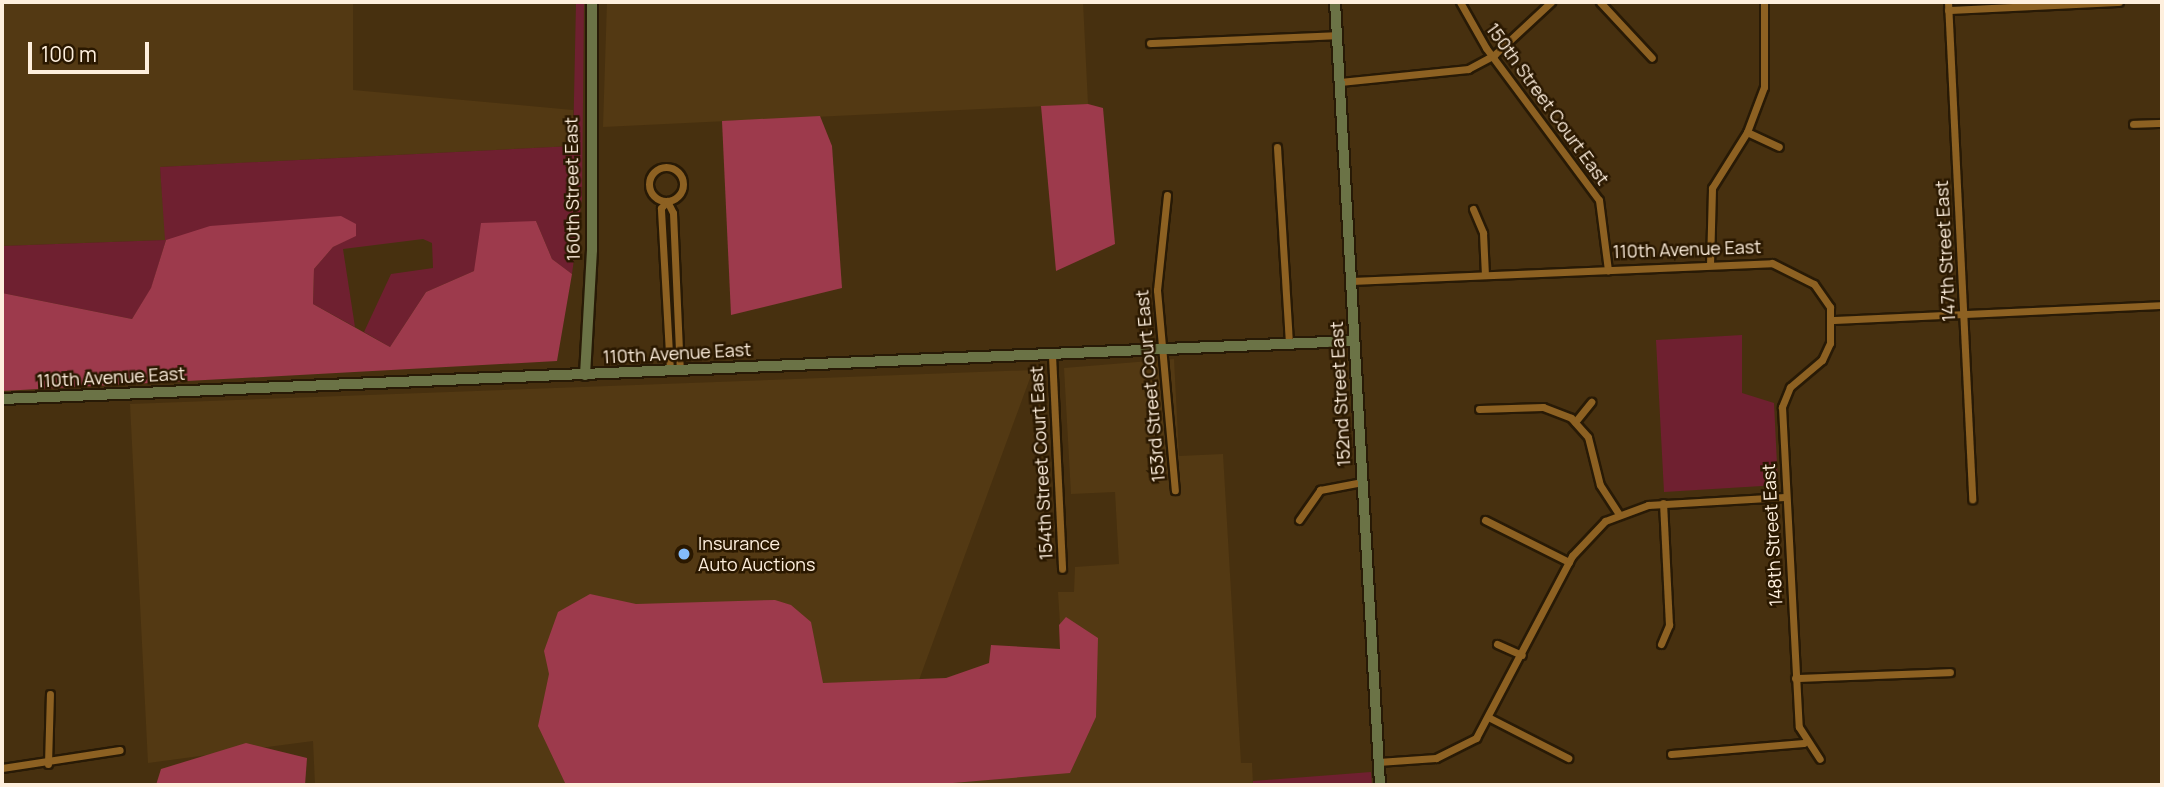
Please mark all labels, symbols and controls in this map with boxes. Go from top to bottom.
street label: 150th Street Court East [1482,19,1614,189]
scale bar [32,28,152,72]
text: 100 m [41,40,97,68]
street label: 160th Street East [560,117,584,261]
street label: 147th Street East [1931,180,1959,322]
street label: 110th Avenue East [1612,236,1762,262]
street label: 153rd Street Court East [1131,289,1169,483]
street label: 152nd Street East [1325,321,1355,467]
street label: 110th Avenue East [602,338,752,368]
street label: 110th Avenue East [36,362,186,392]
street label: 154th Street Court East [1025,365,1057,561]
street label: 148th Street East [1757,463,1787,607]
place label: Insurance Auto Auctions [698,533,815,576]
marker: Insurance Auto Auctions [676,546,692,562]

